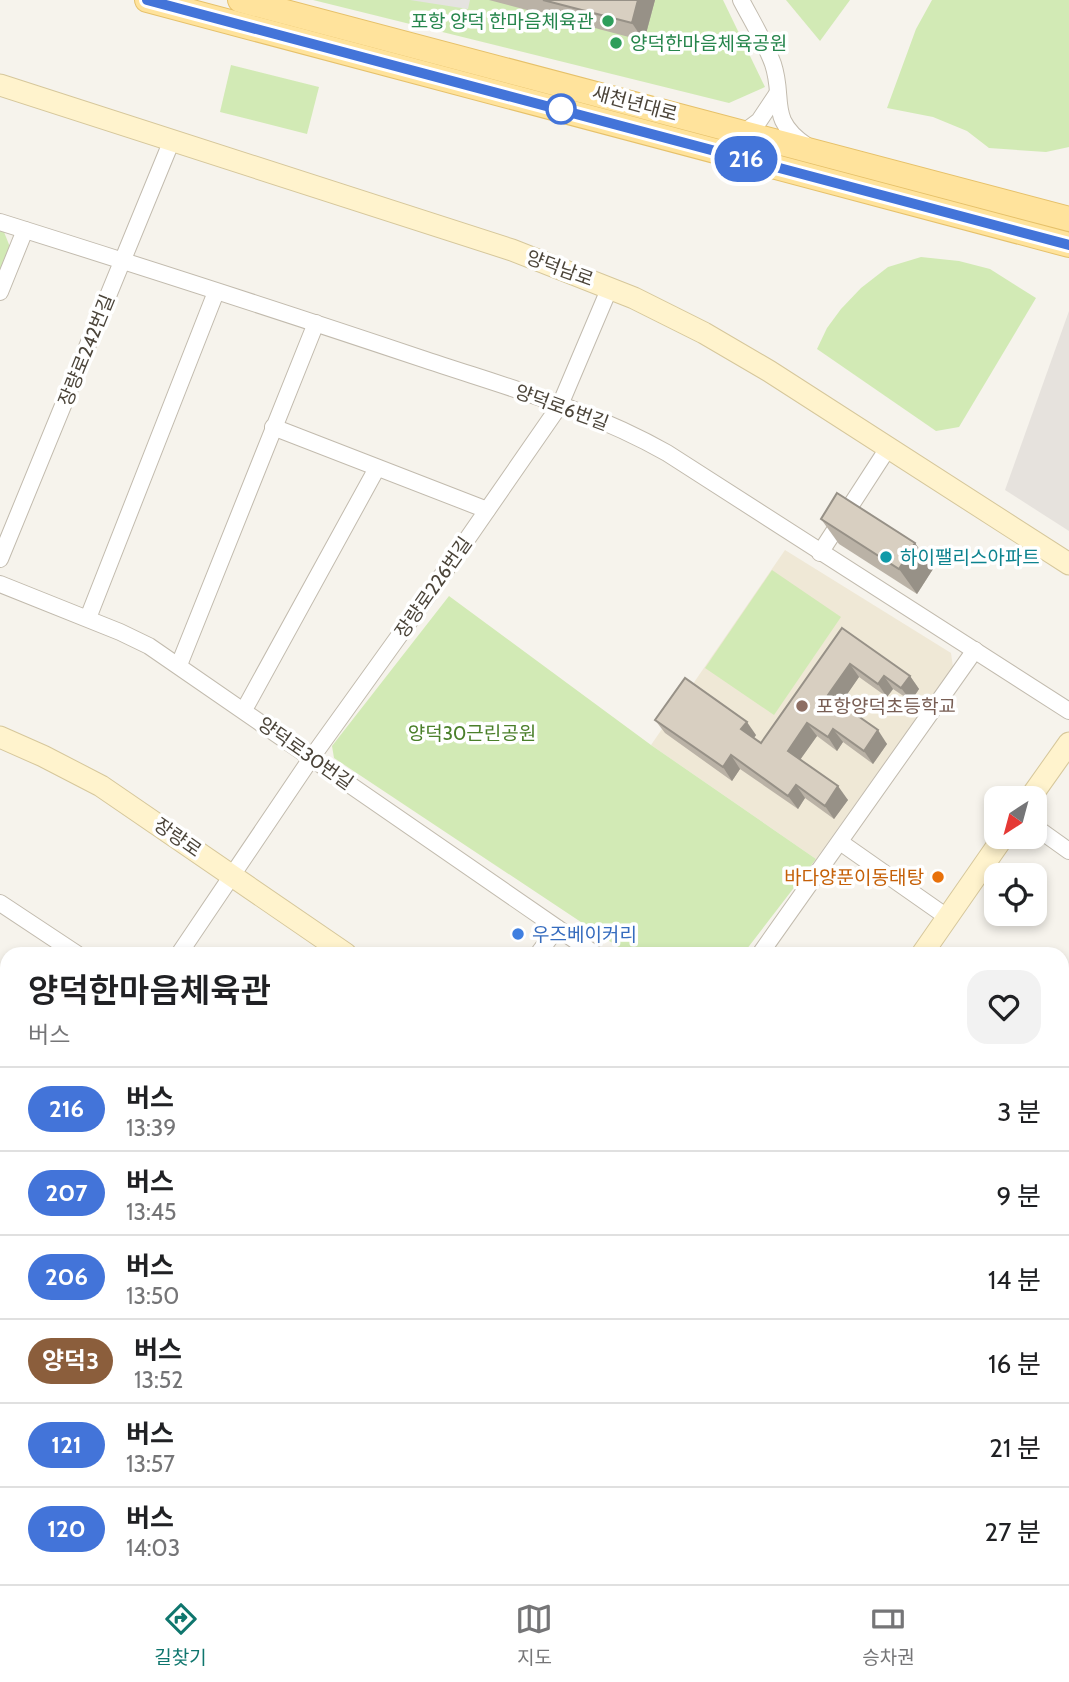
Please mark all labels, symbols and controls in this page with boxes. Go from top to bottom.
place label: 포항 양덕 한마음체육관 [411,10,594,33]
marker: 포항 양덕 한마음체육관 [600,13,616,29]
place label: 양덕한마음체육공원 [630,32,787,55]
marker: 양덕한마음체육공원 [608,35,624,51]
street label: 새천년대로 [590,81,680,126]
unlabelled marker [546,94,576,124]
line badge: 216 [706,136,786,182]
text: 216 [728,144,764,173]
street label: 양덕남로 [523,246,597,291]
street label: 장량로242번길 [54,291,119,409]
street label: 양덕로6번길 [512,380,612,435]
street label: 장량로226번길 [390,532,477,642]
place label: 하이팰리스아파트 [900,546,1040,569]
marker: 하이팰리스아파트 [878,549,894,565]
place label: 포항양덕초등학교 [816,695,956,718]
marker: 포항양덕초등학교 [794,698,810,714]
street label: 양덕로30번길 [254,712,358,795]
park label: 양덕30근린공원 [408,722,536,745]
north arrow [984,786,1046,849]
map controls [984,786,1047,926]
street label: 장량로 [150,813,206,862]
button: locate [984,863,1047,926]
place label: 바다양푼이동태탕 [784,866,925,889]
marker: 바다양푼이동태탕 [930,869,946,885]
place label: 우즈베이커리 [532,923,637,946]
marker: 우즈베이커리 [510,926,526,942]
text: 양덕한마음체육관 [28,970,271,1010]
button: heart [967,970,1041,1044]
text: 버스 [28,1021,70,1049]
text: 버스 [126,1082,174,1114]
text: 216 [49,1094,84,1123]
text: 3 분 [997,1096,1041,1128]
text: 13:39 [126,1114,176,1142]
text: 버스 [126,1166,174,1198]
text: 207 [46,1178,87,1207]
text: 9 분 [996,1180,1041,1212]
text: 13:45 [126,1198,176,1226]
text: 버스 [126,1250,174,1282]
text: 206 [45,1262,88,1291]
text: 14 분 [988,1264,1041,1296]
text: 13:50 [126,1282,179,1310]
text: 버스 [134,1334,182,1366]
text: 양덕3 [42,1346,99,1375]
text: 16 분 [988,1348,1041,1380]
text: 13:52 [134,1366,183,1394]
text: 버스 [126,1418,174,1450]
text: 121 [51,1430,82,1459]
text: 21 분 [989,1432,1041,1464]
text: 13:57 [126,1450,175,1478]
text: 버스 [126,1502,174,1534]
text: 120 [47,1514,86,1543]
text: 27 분 [985,1516,1041,1548]
text: 14:03 [126,1534,180,1562]
tab: 길찾기 [154,1600,207,1669]
tab: 지도 [515,1600,553,1669]
tab: 승차권 [862,1600,915,1669]

